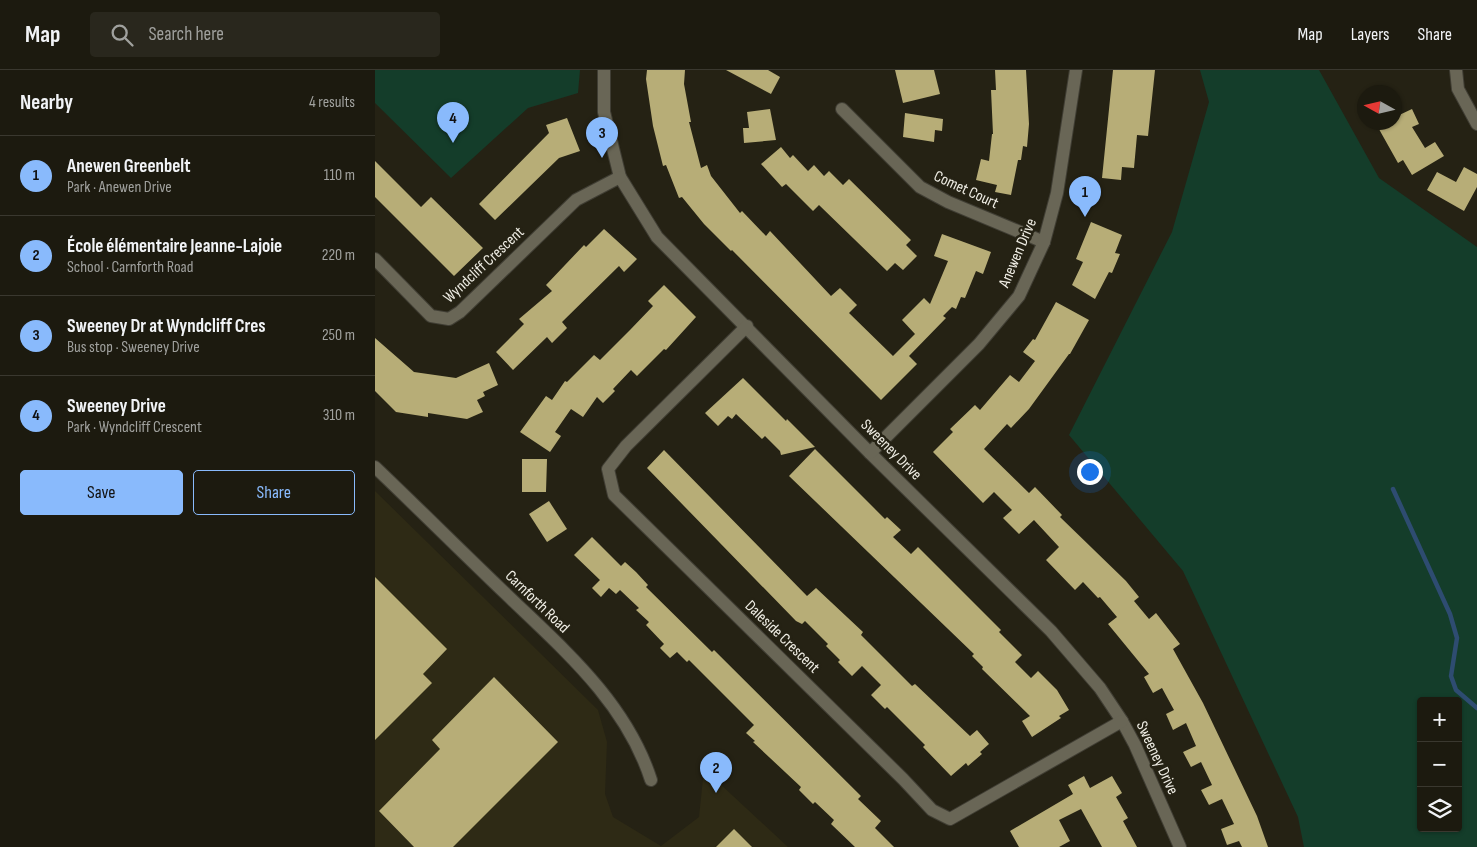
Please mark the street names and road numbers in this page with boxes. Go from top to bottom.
street label: Comet Court [931,167,1001,213]
street label: Anewen Drive [995,216,1041,291]
street label: Wyndcliff Crescent [440,223,528,307]
street label: Sweeney Drive [857,416,925,484]
street label: Carnforth Road [501,567,573,637]
street label: Daleside Crescent [741,597,823,677]
street label: Sweeney Drive [1132,718,1182,798]

